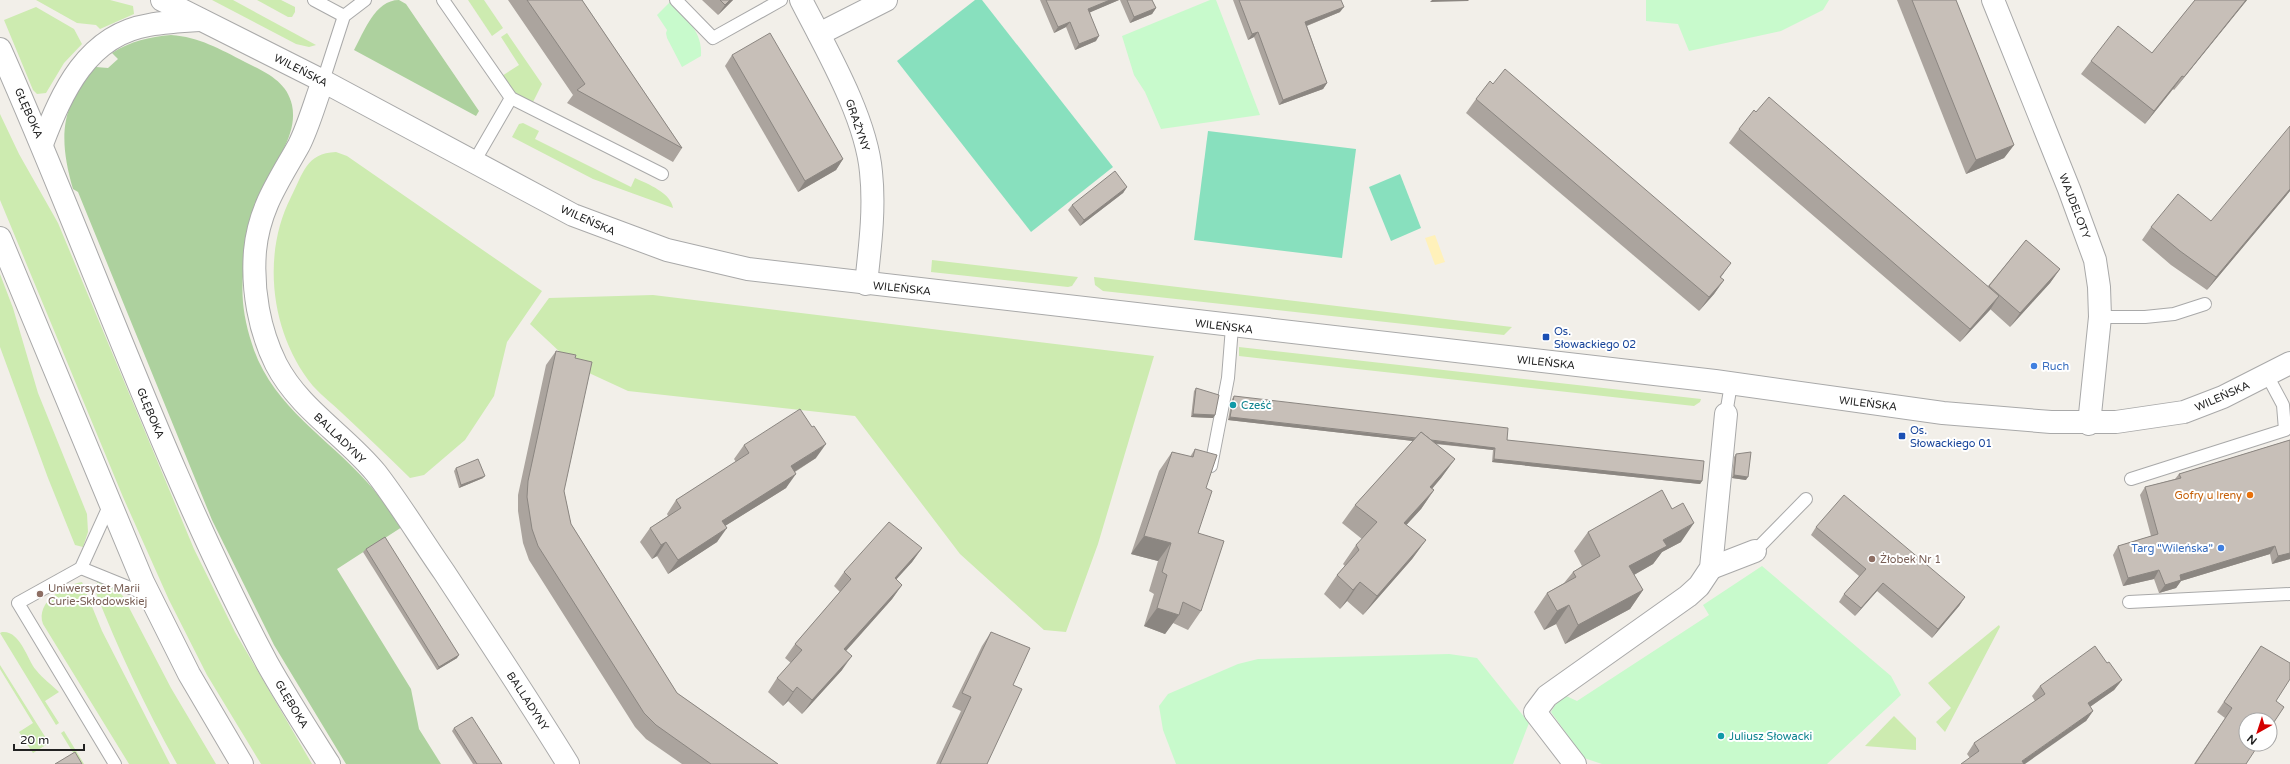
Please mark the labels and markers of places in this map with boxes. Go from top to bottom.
place label: Os. Słowackiego 02 [1554,325,1636,351]
marker: Os. Słowackiego 02 [1541,332,1551,342]
place label: Ruch [2042,360,2069,373]
marker: Ruch [2029,361,2039,371]
place label: Cześć [1241,399,1272,412]
marker: Cześć [1228,400,1238,410]
place label: Os. Słowackiego 01 [1910,424,1992,450]
marker: Os. Słowackiego 01 [1897,431,1907,441]
place label: Gofry u Ireny [2174,489,2242,502]
marker: Gofry u Ireny [2245,490,2255,500]
place label: Targ "Wileńska" [2131,542,2213,555]
marker: Targ "Wileńska" [2216,543,2226,553]
place label: Żłobek Nr 1 [1880,553,1941,566]
marker: Żłobek Nr 1 [1867,554,1877,564]
place label: Uniwersytet Marii Curie-Skłodowskiej [48,582,147,608]
marker: Uniwersytet Marii Curie-Skłodowskiej [35,589,45,599]
place label: Juliusz Słowacki [1729,730,1812,743]
marker: Juliusz Słowacki [1716,731,1726,741]

